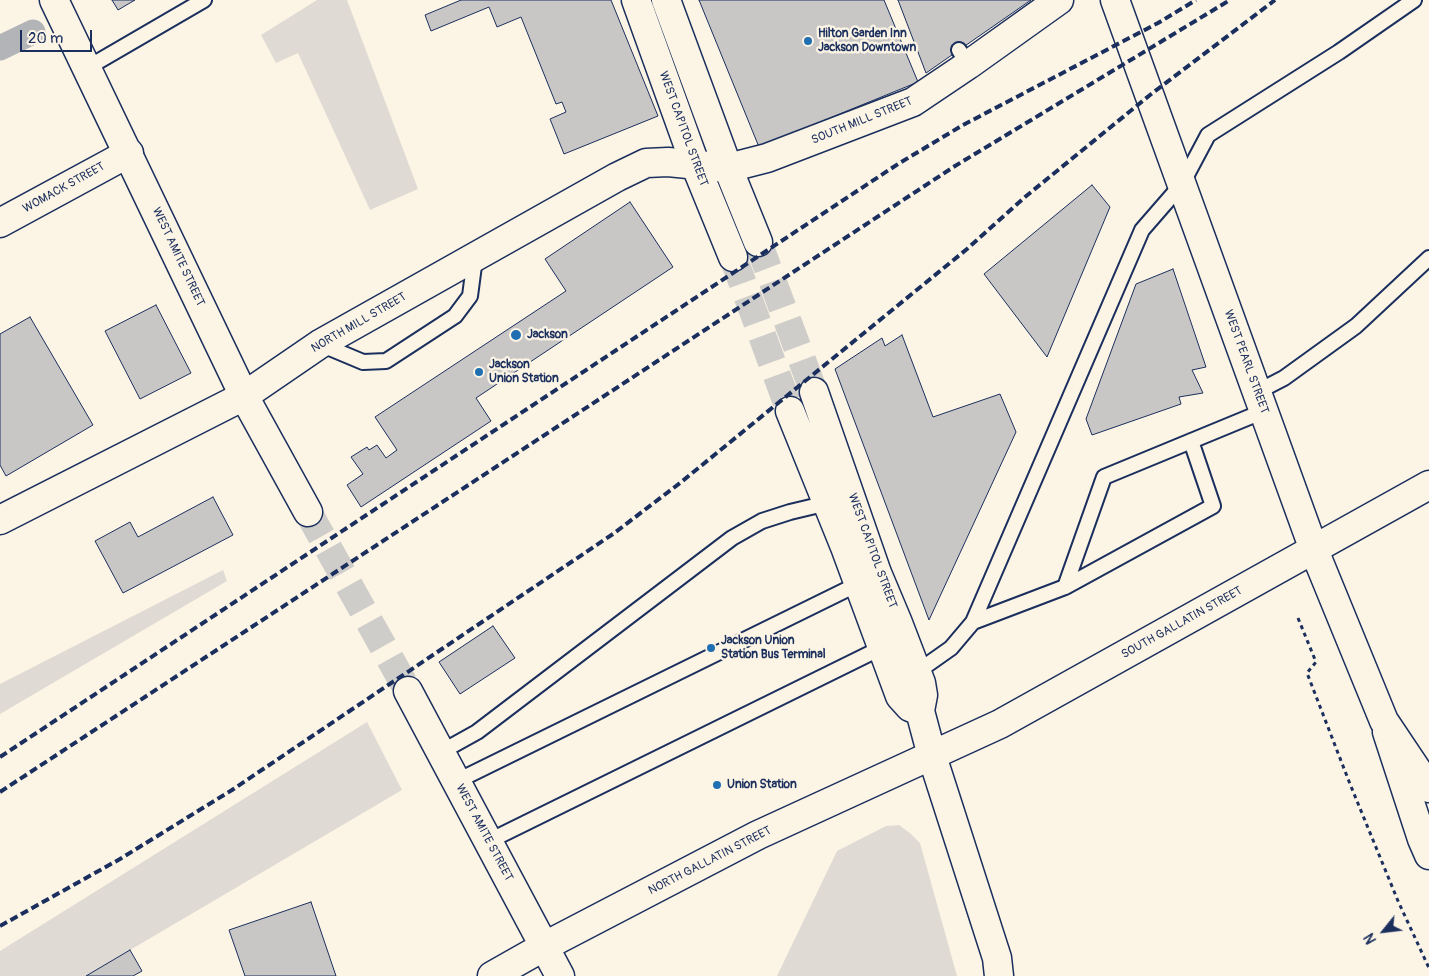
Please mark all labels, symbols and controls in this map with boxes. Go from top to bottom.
scale bar [22,20,95,52]
place label: Hilton Garden Inn Jackson Downtown [818,27,916,55]
text: 20 m [28,29,63,48]
marker: Hilton Garden Inn Jackson Downtown [802,35,814,47]
street label: WEST CAPITOL STREET [655,70,711,188]
street label: SOUTH MILL STREET [810,94,914,148]
street label: WOMACK STREET [21,160,107,216]
street label: WEST AMITE STREET [149,205,207,309]
street label: NORTH MILL STREET [309,290,409,356]
street label: WEST PEARL STREET [1221,308,1271,416]
marker: Jackson [509,328,523,342]
place label: Jackson [527,328,568,342]
place label: Jackson Union Station [489,358,559,386]
marker: Jackson Union Station [473,366,485,378]
street label: WEST CAPITOL STREET [844,492,900,610]
street label: SOUTH GALLATIN STREET [1119,584,1245,662]
place label: Jackson Union Station Bus Terminal [721,634,826,662]
marker: Jackson Union Station Bus Terminal [705,642,717,654]
place label: Union Station [727,778,797,792]
marker: Union Station [711,779,723,791]
street label: WEST AMITE STREET [452,782,516,884]
street label: NORTH GALLATIN STREET [646,824,774,898]
north arrow [1359,906,1409,956]
text: N [1361,930,1380,947]

